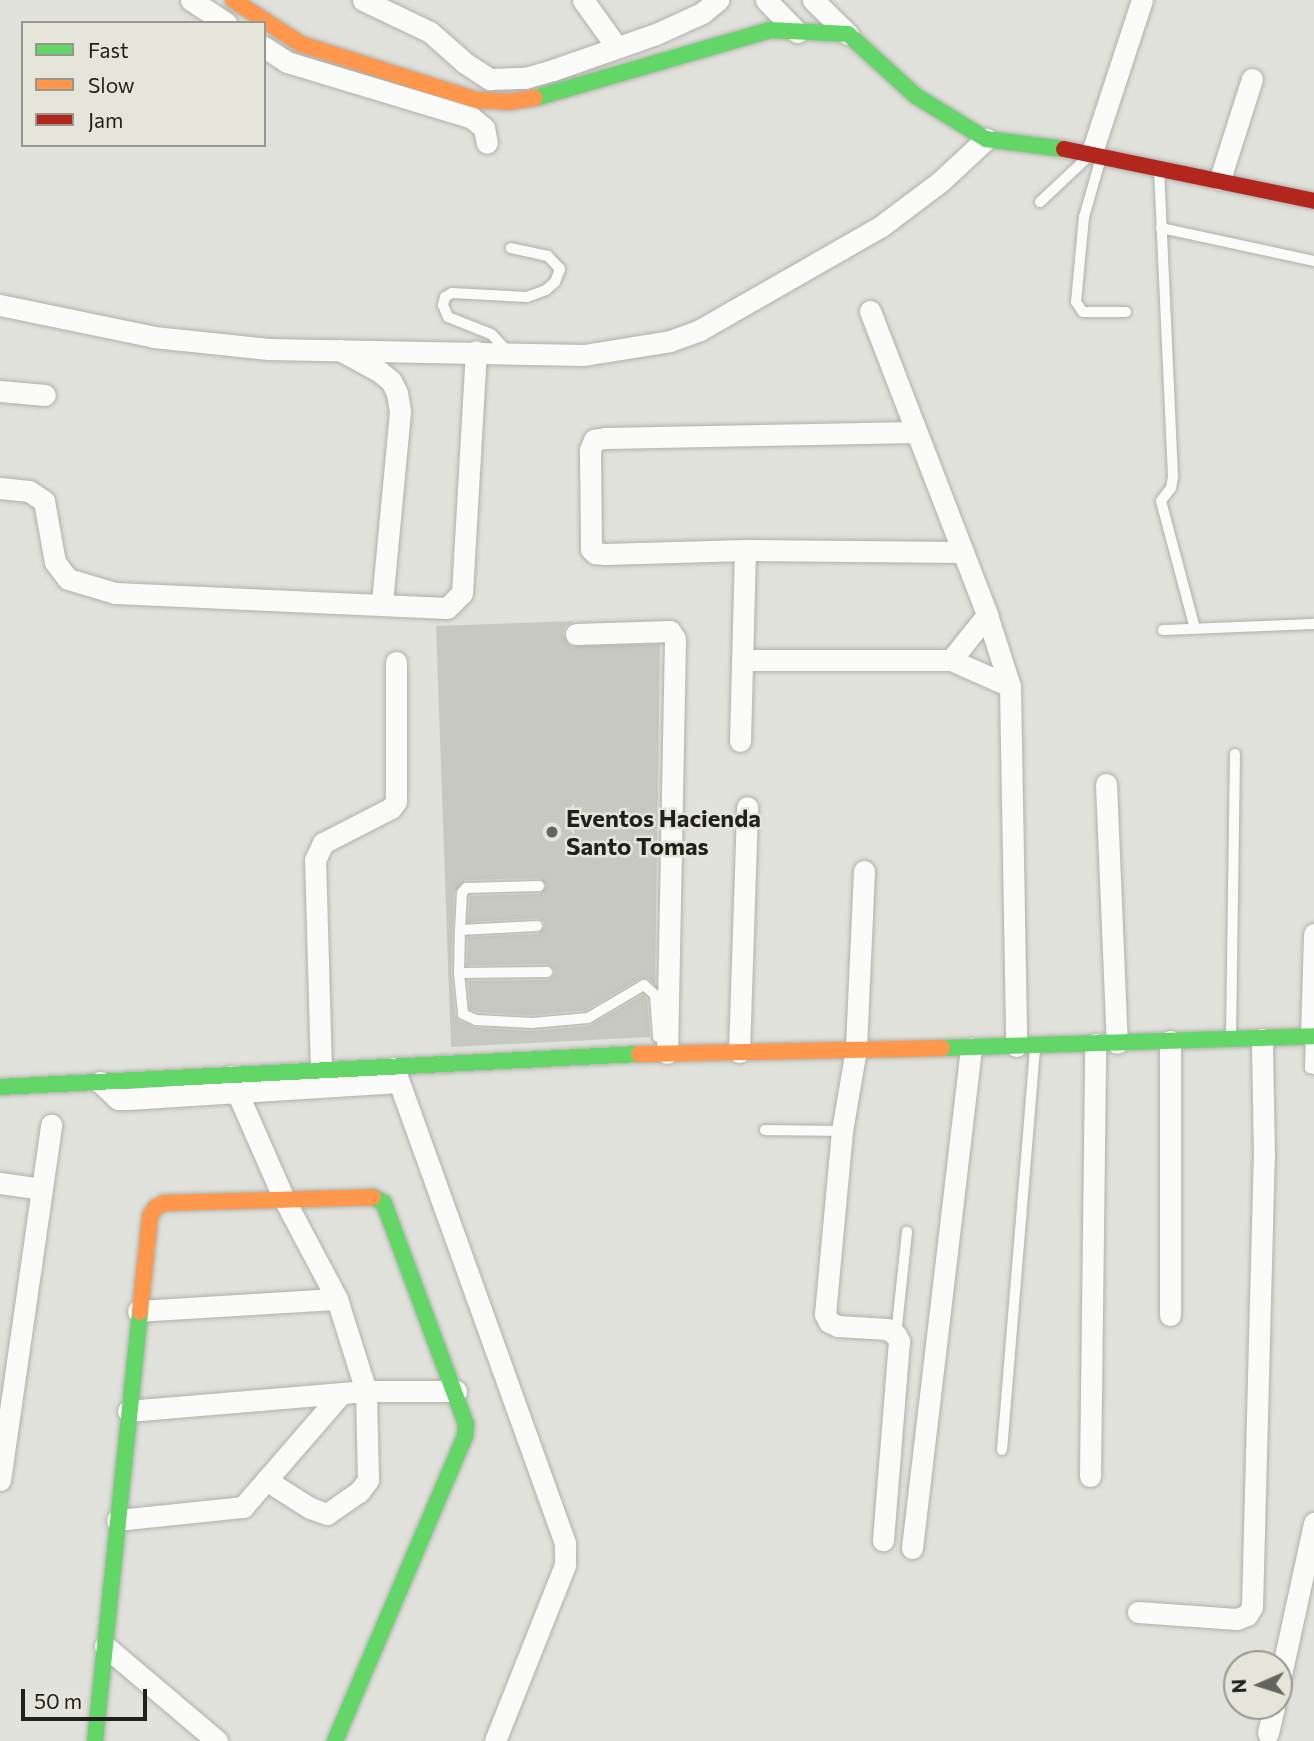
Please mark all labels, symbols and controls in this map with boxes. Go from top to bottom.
legend [21,21,266,147]
text: Fast [88,37,129,62]
text: Slow [88,72,135,97]
text: Jam [88,107,123,132]
place label: Eventos Hacienda Santo Tomas [566,804,761,860]
marker: Eventos Hacienda Santo Tomas [544,824,560,840]
north arrow [1223,1650,1293,1720]
scale bar [24,1674,150,1718]
text: N [1227,1678,1250,1694]
text: 50 m [34,1688,82,1713]

